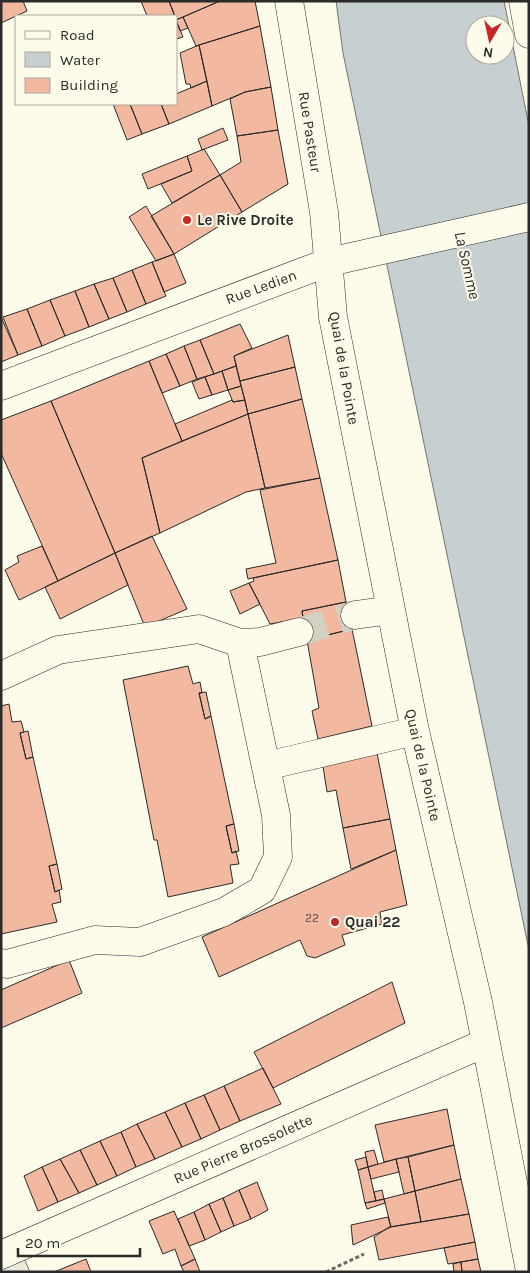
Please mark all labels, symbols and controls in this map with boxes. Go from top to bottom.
legend [15,15,178,105]
north arrow [465,15,515,65]
text: Road [60,26,95,44]
text: N [482,43,494,62]
text: Water [60,51,101,69]
text: Building [60,76,118,94]
street label: Rue Pasteur [295,90,325,174]
place label: Le Rive Droite [197,211,294,229]
marker: Le Rive Droite [181,214,193,226]
water label: La Somme [450,229,485,301]
street label: Rue Ledien [223,266,299,308]
street label: Quai de la Pointe [325,310,363,426]
street label: Quai de la Pointe [401,707,445,823]
house number: 22 [305,911,319,925]
place label: Quai 22 [345,913,400,931]
marker: Quai 22 [329,916,341,928]
street label: Rue Pierre Brossolette [171,1110,315,1188]
scale bar [18,1226,140,1258]
text: 20 m [25,1234,60,1252]

